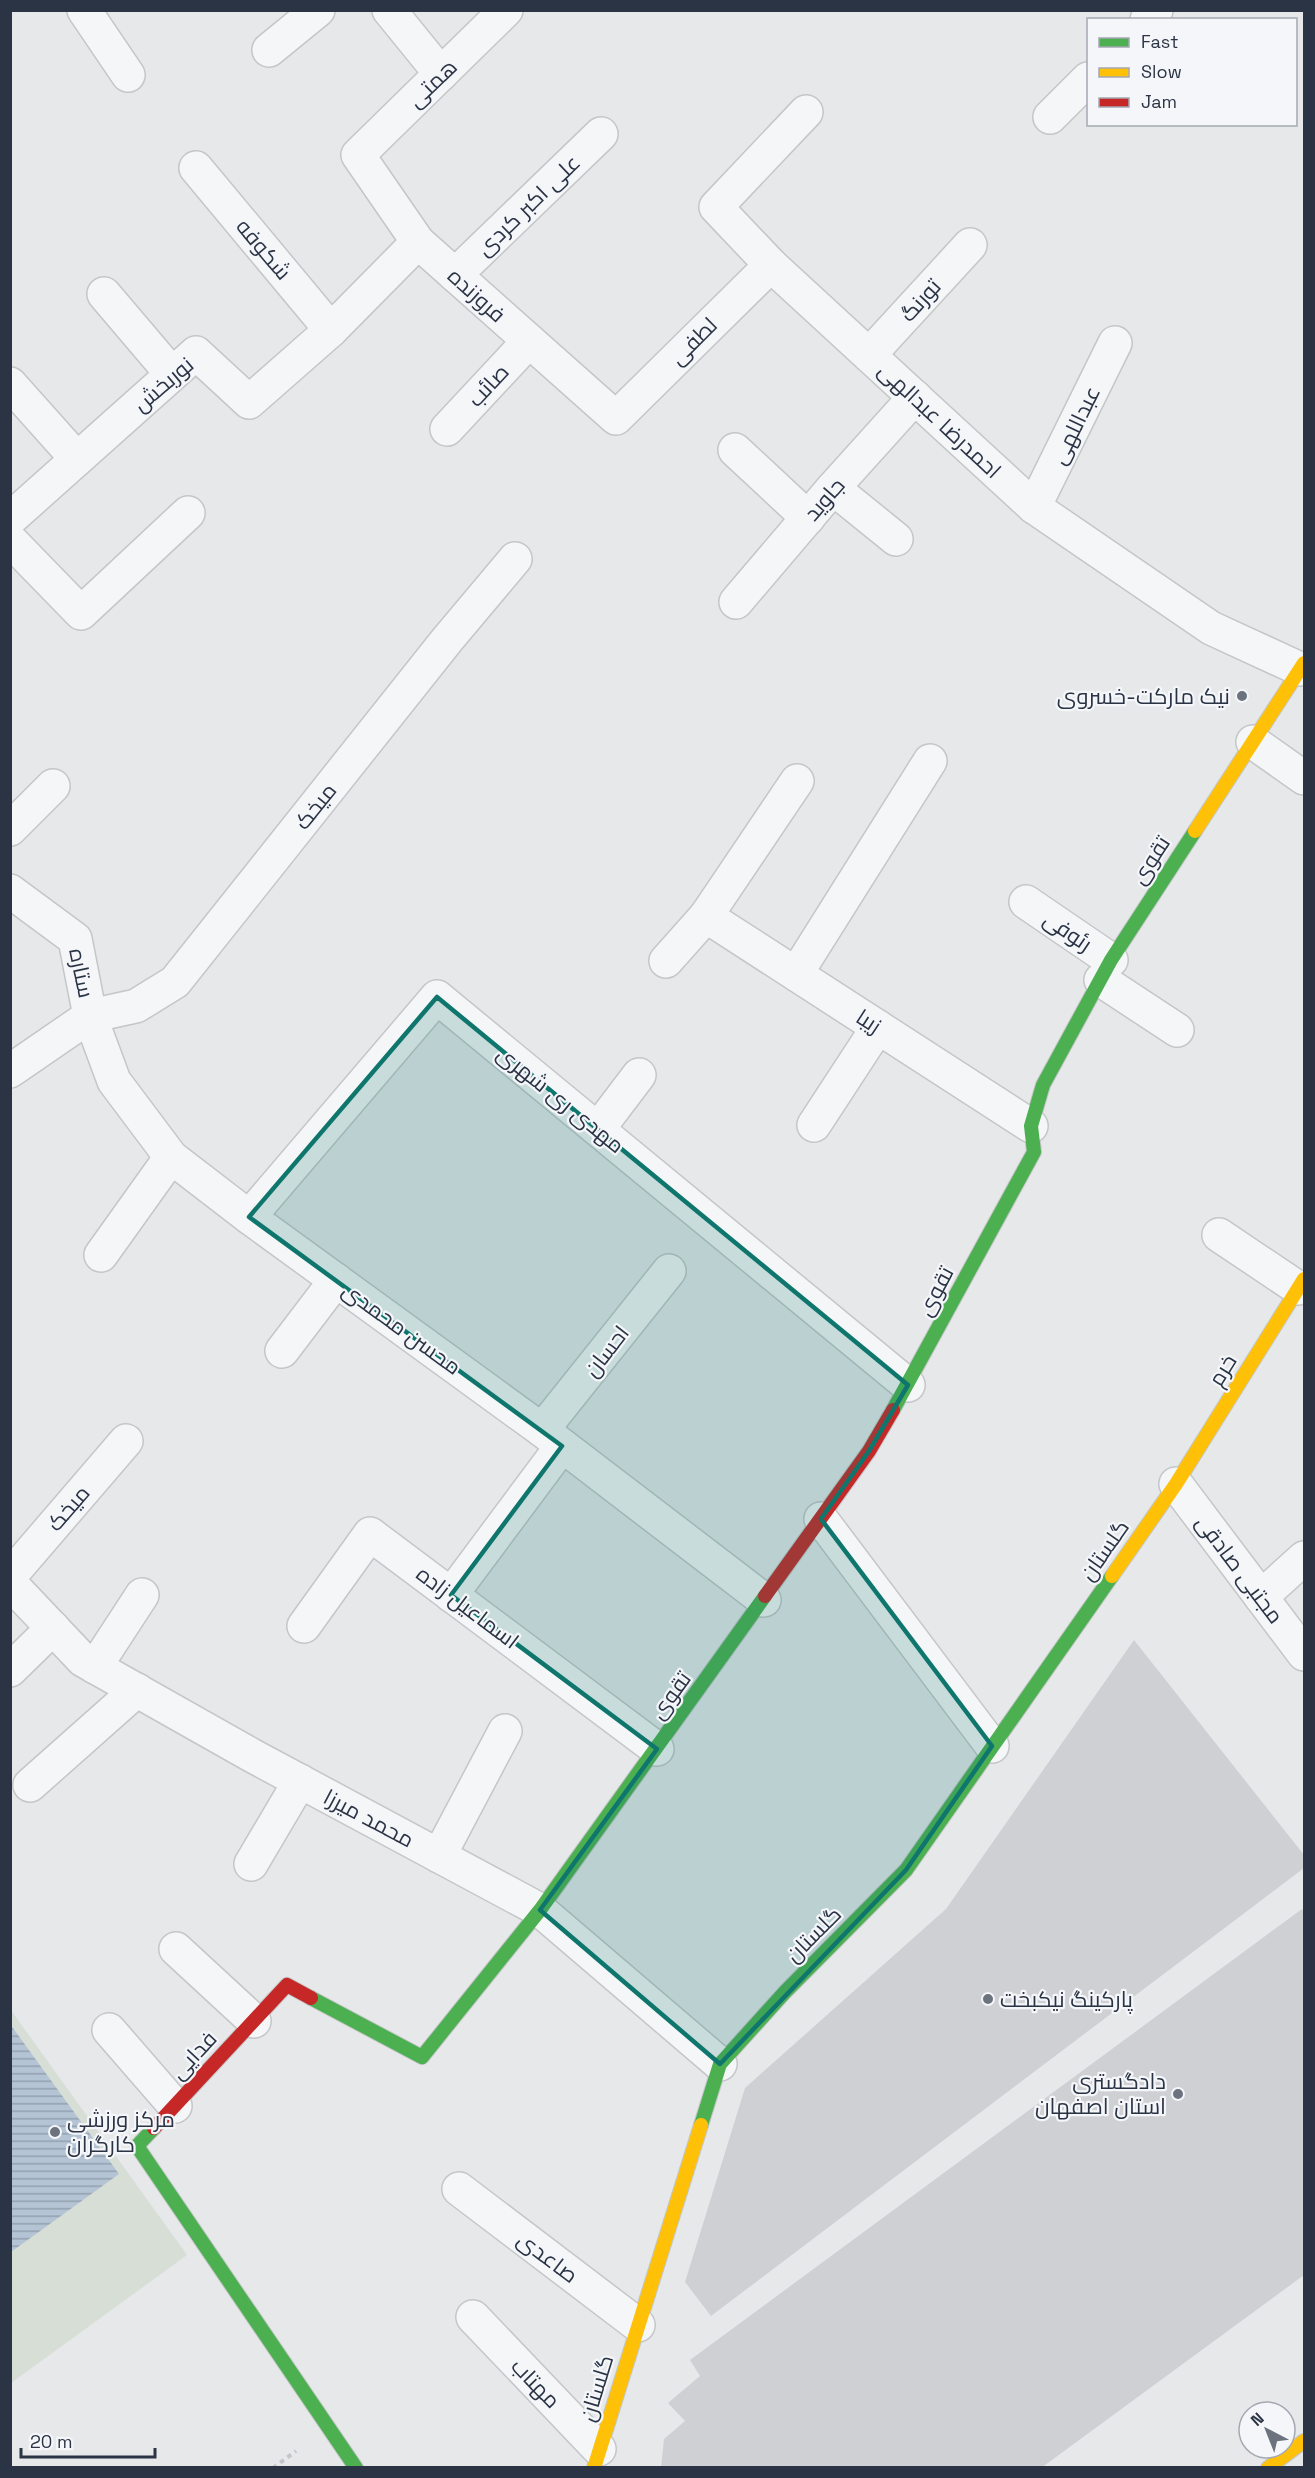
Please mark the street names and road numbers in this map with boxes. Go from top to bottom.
street label: همتی [401,53,463,113]
street label: علی اکبر کردی [470,148,586,262]
street label: شکوفه [230,213,298,285]
street label: فروزنده [442,262,512,328]
street label: تورنگ [893,273,947,327]
street label: لطفی [663,311,723,371]
street label: نوربخش [127,350,199,418]
street label: احمدرضا عبدالهی [873,356,1007,484]
street label: صائب [461,358,515,412]
street label: عبداللهی [1044,381,1106,469]
street label: جاوید [798,472,850,526]
street label: میخک [288,777,342,835]
street label: تقوی [1124,830,1176,890]
street label: رئوفی [1038,905,1098,957]
street label: ستاره [63,946,101,1000]
street label: زیبا [851,1003,887,1039]
street label: مهدی ری شهری [492,1039,630,1159]
street label: تقوی [910,1261,960,1321]
street label: محسن محمدی [337,1275,467,1381]
street label: احسان [577,1319,635,1383]
street label: خرم [1201,1349,1244,1392]
street label: میخک [40,1479,96,1537]
street label: مجتبی صادقی [1190,1509,1290,1629]
street label: گلستان [1073,1514,1135,1586]
street label: اسماعیل زاده [411,1559,525,1655]
street label: تقوی [643,1665,697,1724]
street label: محمد میرزا [319,1783,419,1853]
street label: گلستان [779,1900,847,1968]
street label: فدایی [164,2025,222,2085]
street label: صاعدی [512,2225,584,2289]
street label: گلستان [573,2351,619,2425]
street label: مهتاب [505,2352,567,2414]

